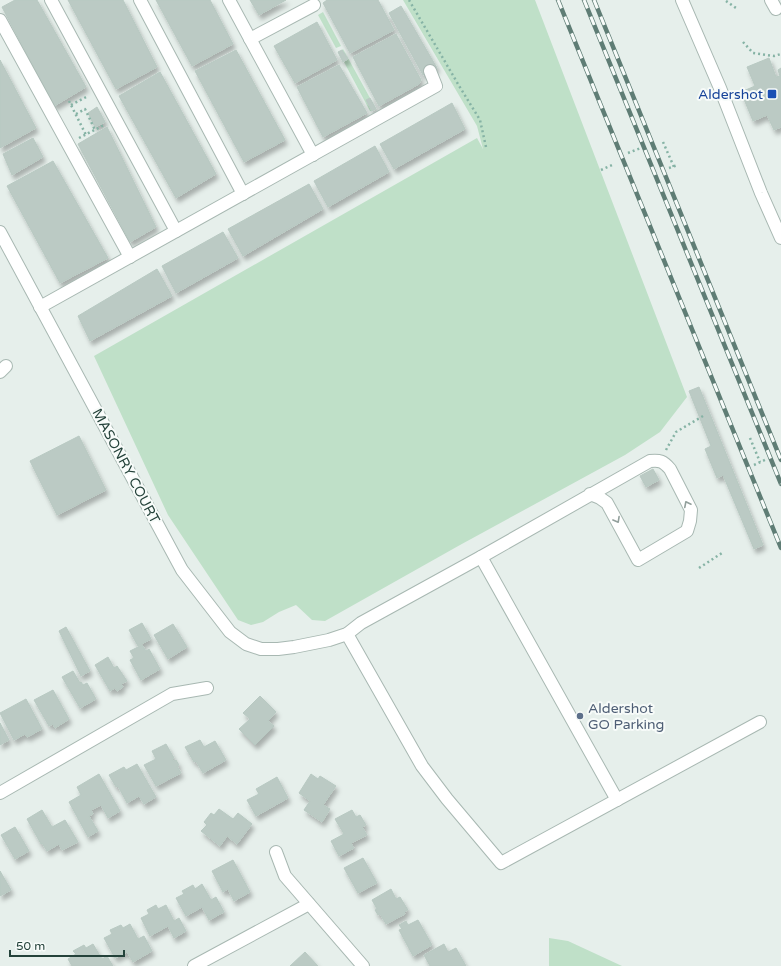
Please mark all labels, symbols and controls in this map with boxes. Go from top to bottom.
place label: Aldershot [698,86,764,103]
marker: Aldershot [766,88,778,100]
street label: MASONRY COURT [89,406,164,527]
one-way arrow [684,500,692,508]
one-way arrow [612,516,619,524]
place label: Aldershot GO Parking [588,700,664,733]
marker: Aldershot GO Parking [575,711,585,721]
scale bar [10,932,124,958]
text: 50 m [16,939,45,953]

